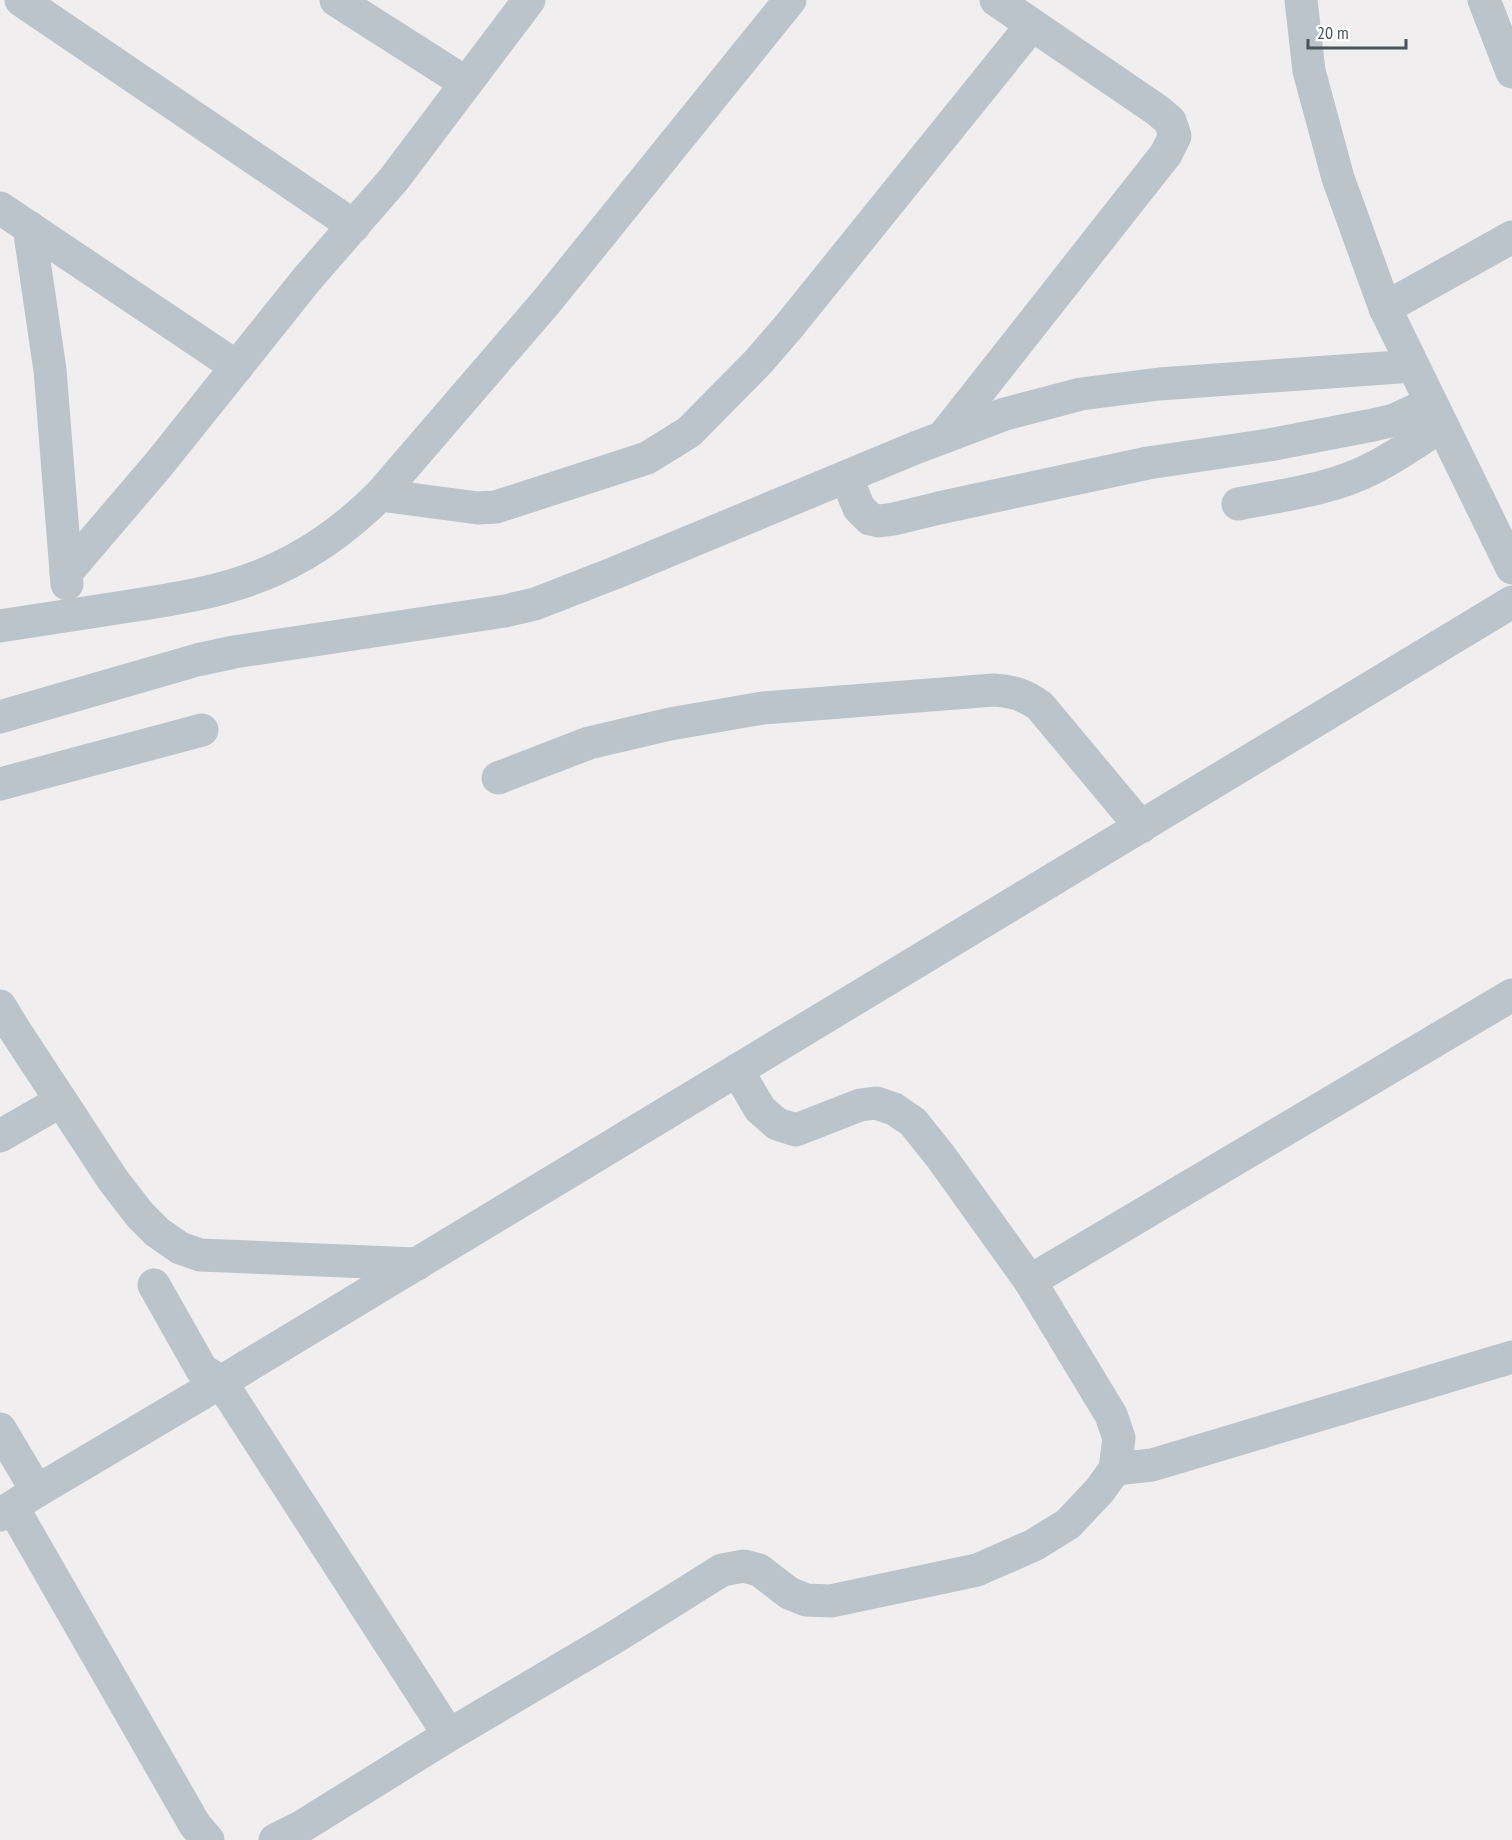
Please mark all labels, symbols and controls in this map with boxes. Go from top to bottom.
scale bar [1308,12,1406,50]
text: 20 m [1317,21,1349,44]

